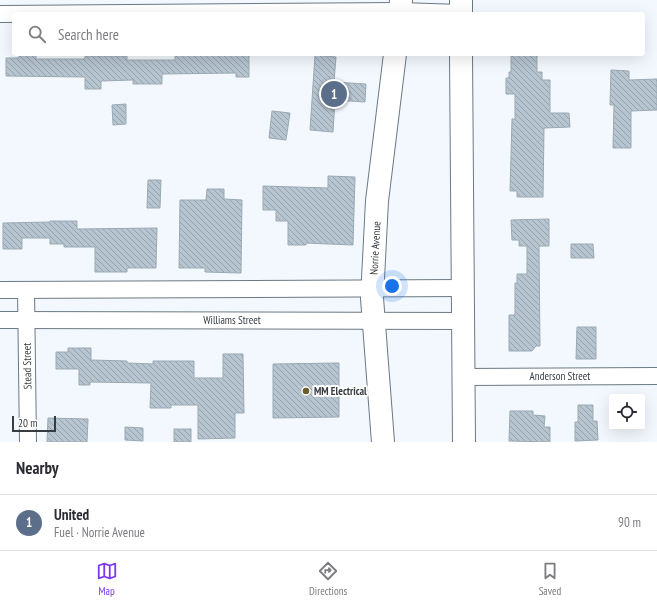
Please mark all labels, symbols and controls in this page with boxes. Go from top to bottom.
search box [12,12,645,56]
icon: search [26,23,48,45]
text: Search here [58,25,119,44]
pin: 1 [321,79,347,109]
street label: Norrie Avenue [367,220,383,275]
your location [382,276,402,296]
street label: Williams Street [203,313,261,327]
street label: Stead Street [20,343,34,389]
street label: Anderson Street [530,369,590,383]
place label: MM Electrical [314,384,367,398]
marker: MM Electrical [301,386,311,396]
map controls [609,394,645,430]
button: locate [609,394,645,430]
scale bar [12,414,56,433]
text: 20 m [18,416,37,430]
text: Nearby [16,457,59,479]
text: United [54,505,89,524]
text: 1 [26,514,32,531]
text: 90 m [618,514,641,531]
text: Fuel · Norrie Avenue [54,524,145,541]
tab: Map [96,560,118,598]
tab: Directions [309,560,347,598]
tab: Saved [539,560,561,598]

